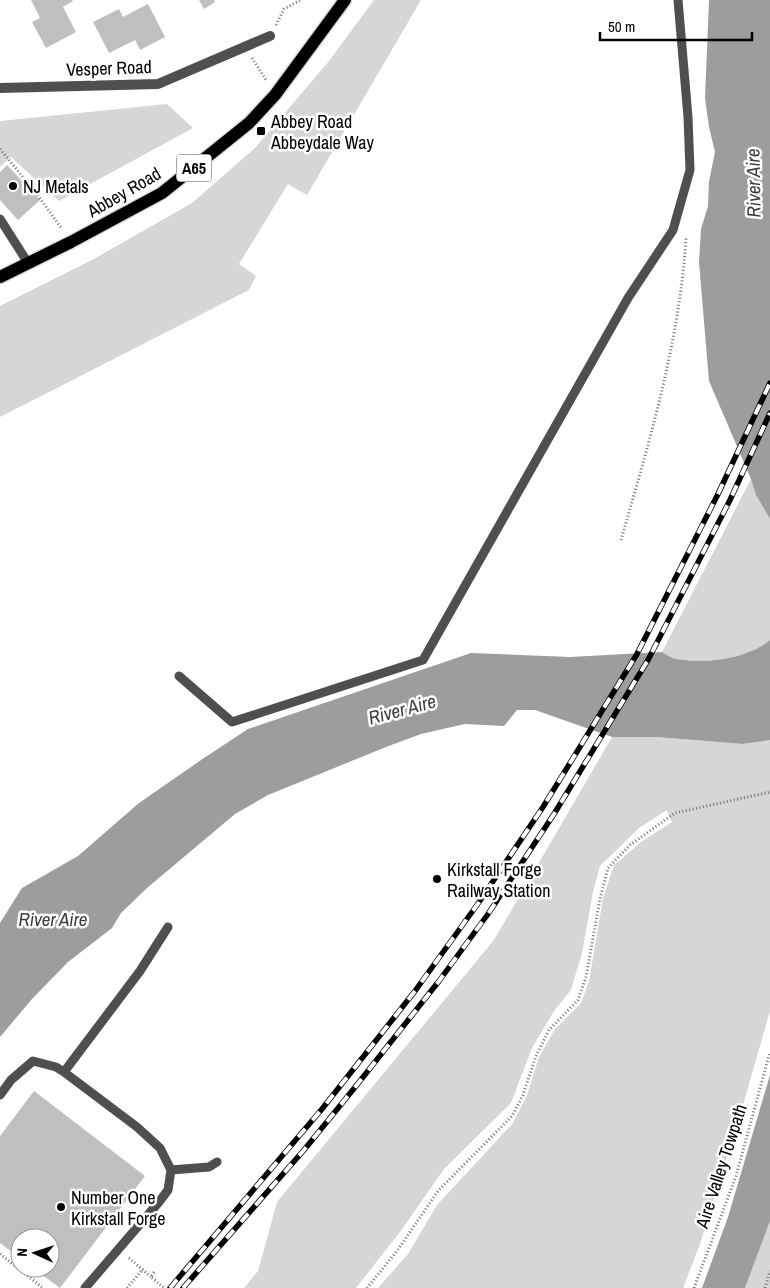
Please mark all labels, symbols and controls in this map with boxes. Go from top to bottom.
scale bar [600,10,752,42]
text: 50 m [608,16,635,37]
street label: Vesper Road [66,54,152,82]
place label: Abbey Road Abbeydale Way [270,109,374,155]
marker: Abbey Road Abbeydale Way [255,125,267,137]
water label: River Aire [739,148,767,218]
road number: A65 [176,154,212,182]
street label: Abbey Road [82,161,165,224]
place label: NJ Metals [23,174,89,199]
marker: NJ Metals [7,180,19,192]
water label: River Aire [365,688,439,730]
place label: Kirkstall Forge Railway Station [447,857,550,903]
marker: Kirkstall Forge Railway Station [431,873,443,885]
water label: River Aire [18,906,88,932]
street label: Aire Valley Towpath [689,1101,753,1232]
place label: Number One Kirkstall Forge [71,1185,165,1231]
marker: Number One Kirkstall Forge [55,1201,67,1213]
north arrow [10,1228,60,1278]
text: N [13,1248,31,1257]

